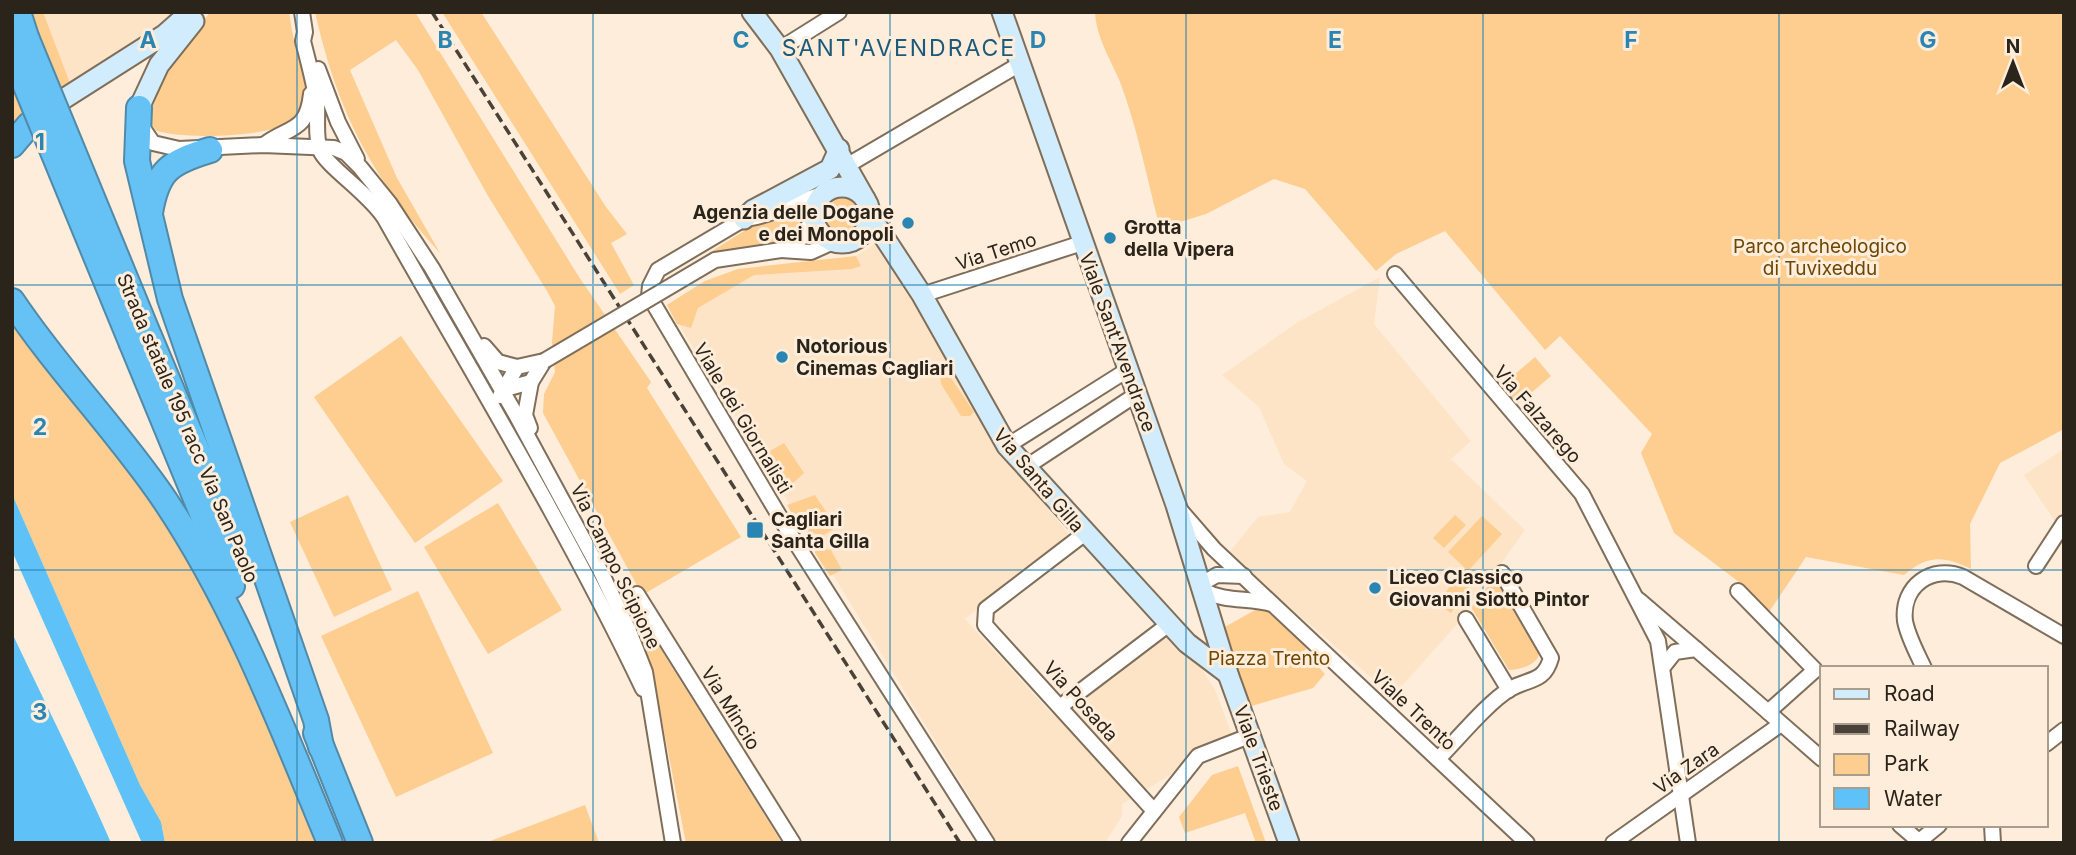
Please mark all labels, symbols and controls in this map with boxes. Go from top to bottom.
text: A [139,26,157,54]
text: B [437,26,453,54]
text: C [732,26,750,54]
text: D [1030,26,1046,54]
text: E [1328,26,1342,54]
text: F [1624,26,1638,54]
text: G [1919,26,1937,54]
north arrow [1978,28,2048,98]
district label: SANT'AVENDRACE [782,34,1016,62]
text: N [2006,35,2020,58]
text: 1 [35,128,45,156]
place label: Agenzia delle Dogane e dei Monopoli [693,201,894,246]
marker: Agenzia delle Dogane e dei Monopoli [900,215,916,231]
place label: Grotta della Vipera [1124,216,1234,261]
street label: Via Temo [953,228,1039,275]
marker: Grotta della Vipera [1102,230,1118,246]
park label: Parco archeologico di Tuvixeddu [1733,235,1907,280]
street label: Viale Sant'Avendrace [1074,249,1161,435]
street label: Strada statale 195 racc Via San Paolo [112,270,263,586]
place label: Notorious Cinemas Cagliari [796,335,953,380]
street label: Viale dei Giornalisti [689,339,797,498]
marker: Notorious Cinemas Cagliari [774,349,790,365]
street label: Via Falzarego [1489,361,1586,468]
text: 2 [33,413,47,441]
street label: Via Santa Gilla [988,424,1089,537]
street label: Via Campo Scipione [566,480,666,653]
place label: Cagliari Santa Gilla [771,508,870,553]
marker: Cagliari Santa Gilla [745,520,765,540]
place label: Liceo Classico Giovanni Siotto Pintor [1389,566,1589,611]
marker: Liceo Classico Giovanni Siotto Pintor [1367,580,1383,596]
park label: Piazza Trento [1208,647,1330,670]
street label: Via Posada [1039,656,1123,746]
street label: Via Mincio [696,662,765,754]
street label: Viale Trento [1367,665,1461,755]
legend [1820,666,2048,827]
text: Road [1884,681,1935,706]
text: 3 [33,698,47,726]
street label: Viale Trieste [1229,702,1288,814]
text: Railway [1884,716,1960,741]
street label: Via Zara [1649,738,1723,799]
text: Park [1884,751,1929,776]
text: Water [1884,786,1942,811]

